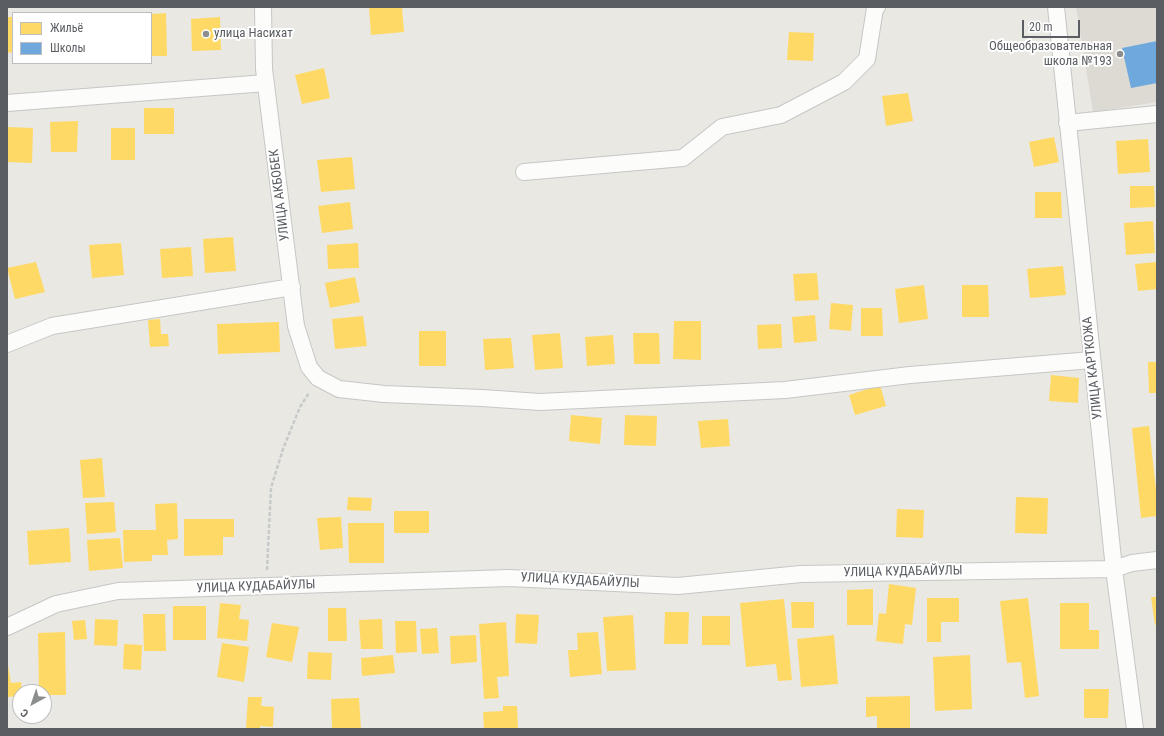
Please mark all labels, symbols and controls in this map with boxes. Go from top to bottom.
legend [12,12,152,64]
scale bar [1024,12,1082,38]
text: 20 m [1029,20,1053,34]
text: Жильё [50,21,83,35]
place label: улица Насихат [214,26,293,42]
marker: улица Насихат [201,29,211,39]
place label: Общеобразовательная школа №193 [989,39,1112,70]
text: Школы [50,41,86,55]
marker: Общеобразовательная школа №193 [1115,49,1125,59]
street label: УЛИЦА АКБОБЕК [267,148,293,242]
street label: УЛИЦА КАРТКОЖА [1080,316,1106,420]
street label: УЛИЦА КУДАБАЙУЛЫ [843,563,963,581]
street label: УЛИЦА КУДАБАЙУЛЫ [520,570,640,592]
street label: УЛИЦА КУДАБАЙУЛЫ [196,577,316,597]
north arrow [12,684,52,724]
text: С [18,706,31,720]

